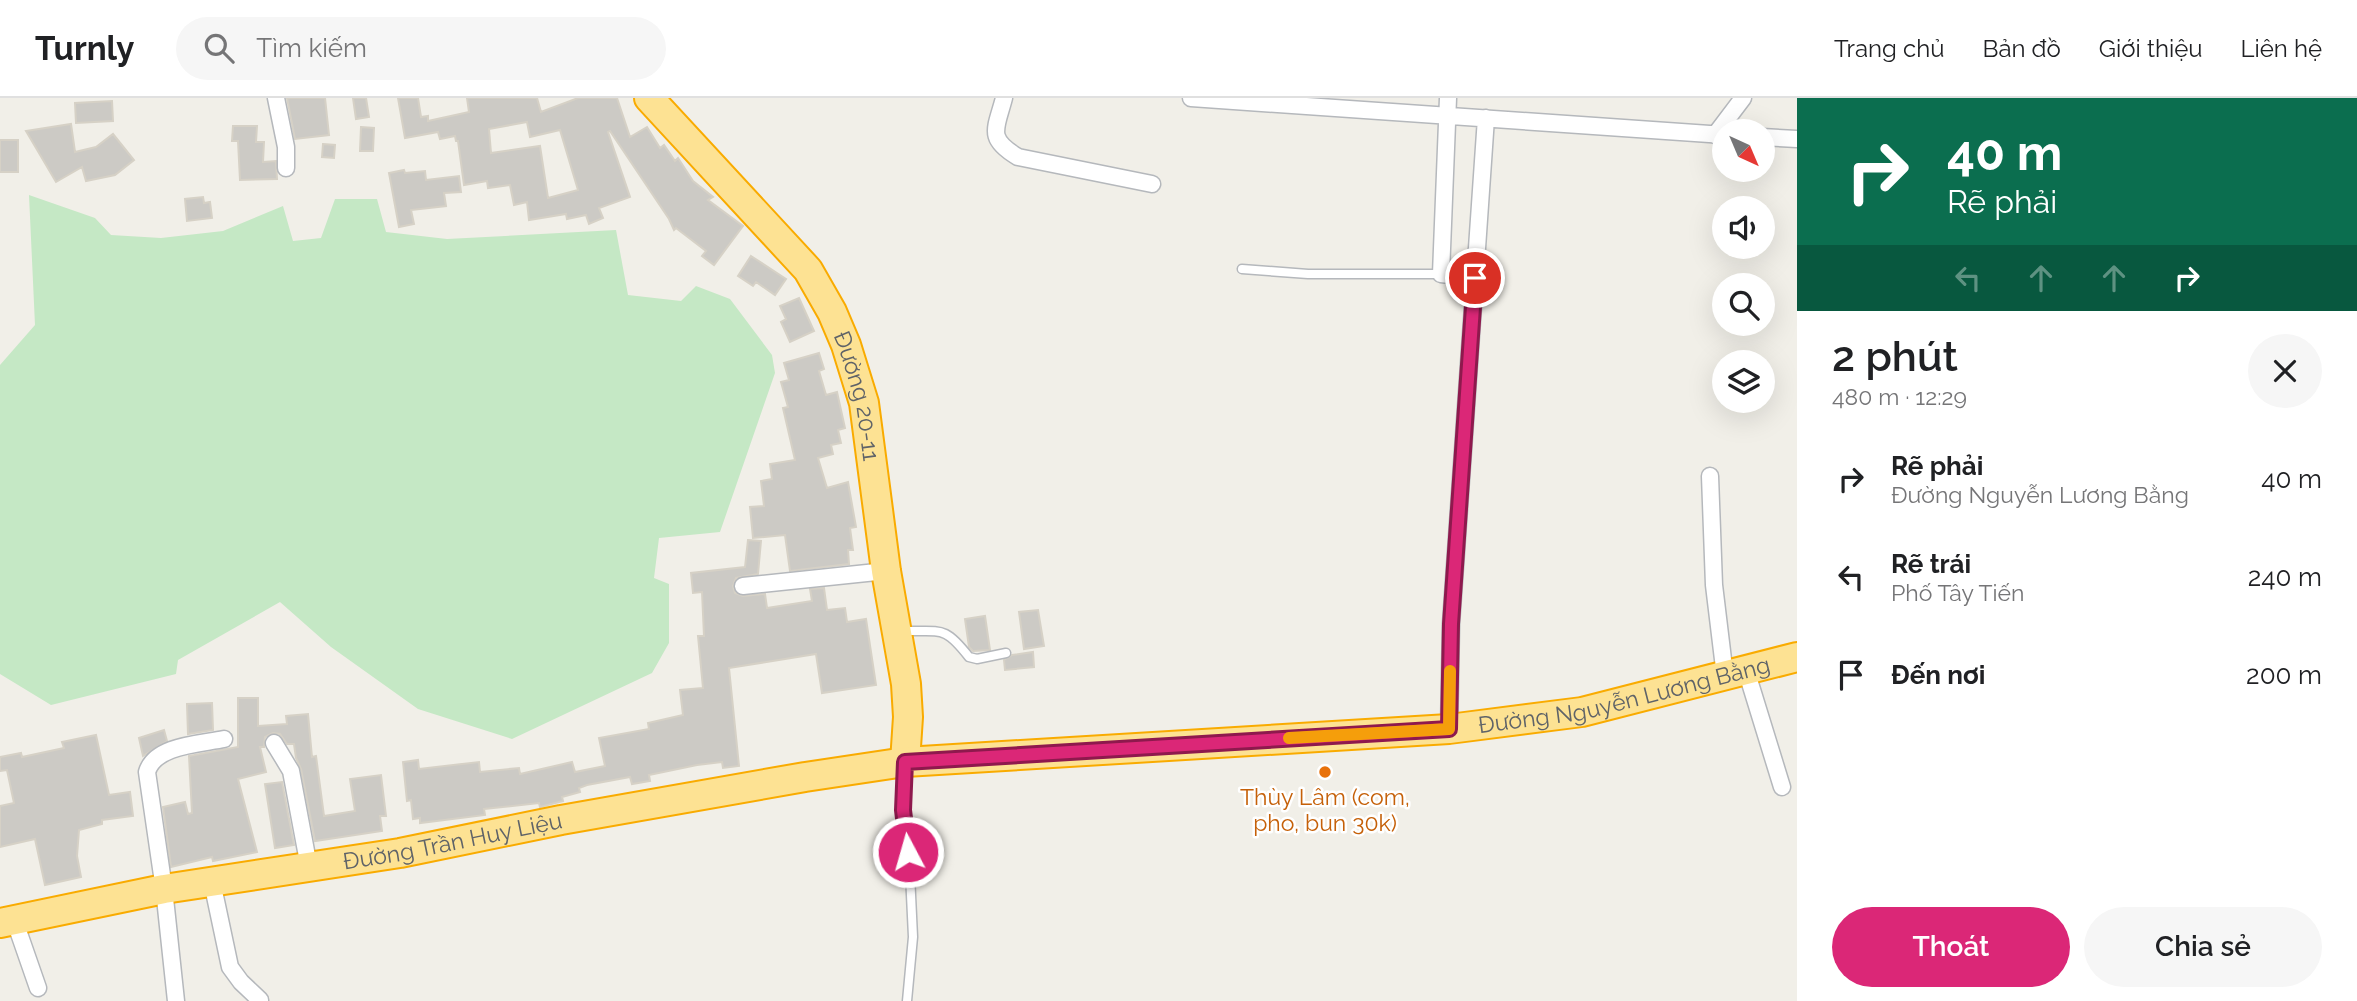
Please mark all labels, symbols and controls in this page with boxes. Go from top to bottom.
search box [176,17,666,80]
text: Turnly [35,29,134,68]
icon: search [200,29,238,67]
text: Tìm kiếm [256,33,367,63]
text: Trang chủ [1834,34,1944,63]
text: Bản đồ [1982,34,2061,63]
text: Giới thiệu [2099,34,2202,63]
text: Liên hệ [2240,34,2322,63]
north arrow [1712,119,1774,182]
map controls [1712,119,1775,413]
text: 40 m [1947,124,2062,181]
icon: right [1832,126,1923,217]
text: Rẽ phải [1947,183,2057,220]
button: sound [1712,196,1775,259]
pin [1445,248,1505,308]
icon: arrive [1456,259,1494,297]
icon: left [1949,259,1987,297]
icon: ahead [2022,259,2060,297]
icon: ahead [2095,259,2133,297]
icon: right [2168,259,2206,297]
button: search [1712,273,1775,336]
street label: Đường 20-11 [829,327,885,463]
text: 2 phút [1832,332,1958,381]
button: close [2248,334,2322,408]
button: layers [1712,350,1775,413]
text: 480 m · 12:29 [1832,383,1967,410]
text: Rẽ phải [1891,451,1983,481]
icon: right [1832,460,1870,498]
text: 40 m [2261,464,2322,494]
text: Đường Nguyễn Lương Bằng [1891,481,2189,508]
text: Rẽ trái [1891,549,1971,579]
icon: left [1832,558,1870,596]
text: 240 m [2248,562,2322,592]
text: Phố Tây Tiến [1891,579,2024,606]
street label: Đường Nguyễn Lương Bằng [1477,650,1773,738]
icon: arrive [1832,656,1870,694]
text: Đến nơi [1891,660,1985,690]
text: 200 m [2246,660,2322,690]
marker: Thùy Lâm (com, pho, bun 30k) [1317,764,1333,780]
place label: Thùy Lâm (com, pho, bun 30k) [1240,783,1410,836]
street label: Đường Trần Huy Liệu [341,806,564,875]
position arrow [871,815,945,889]
button: Thoát [1832,907,2070,987]
button: Chia sẻ [2084,907,2322,987]

